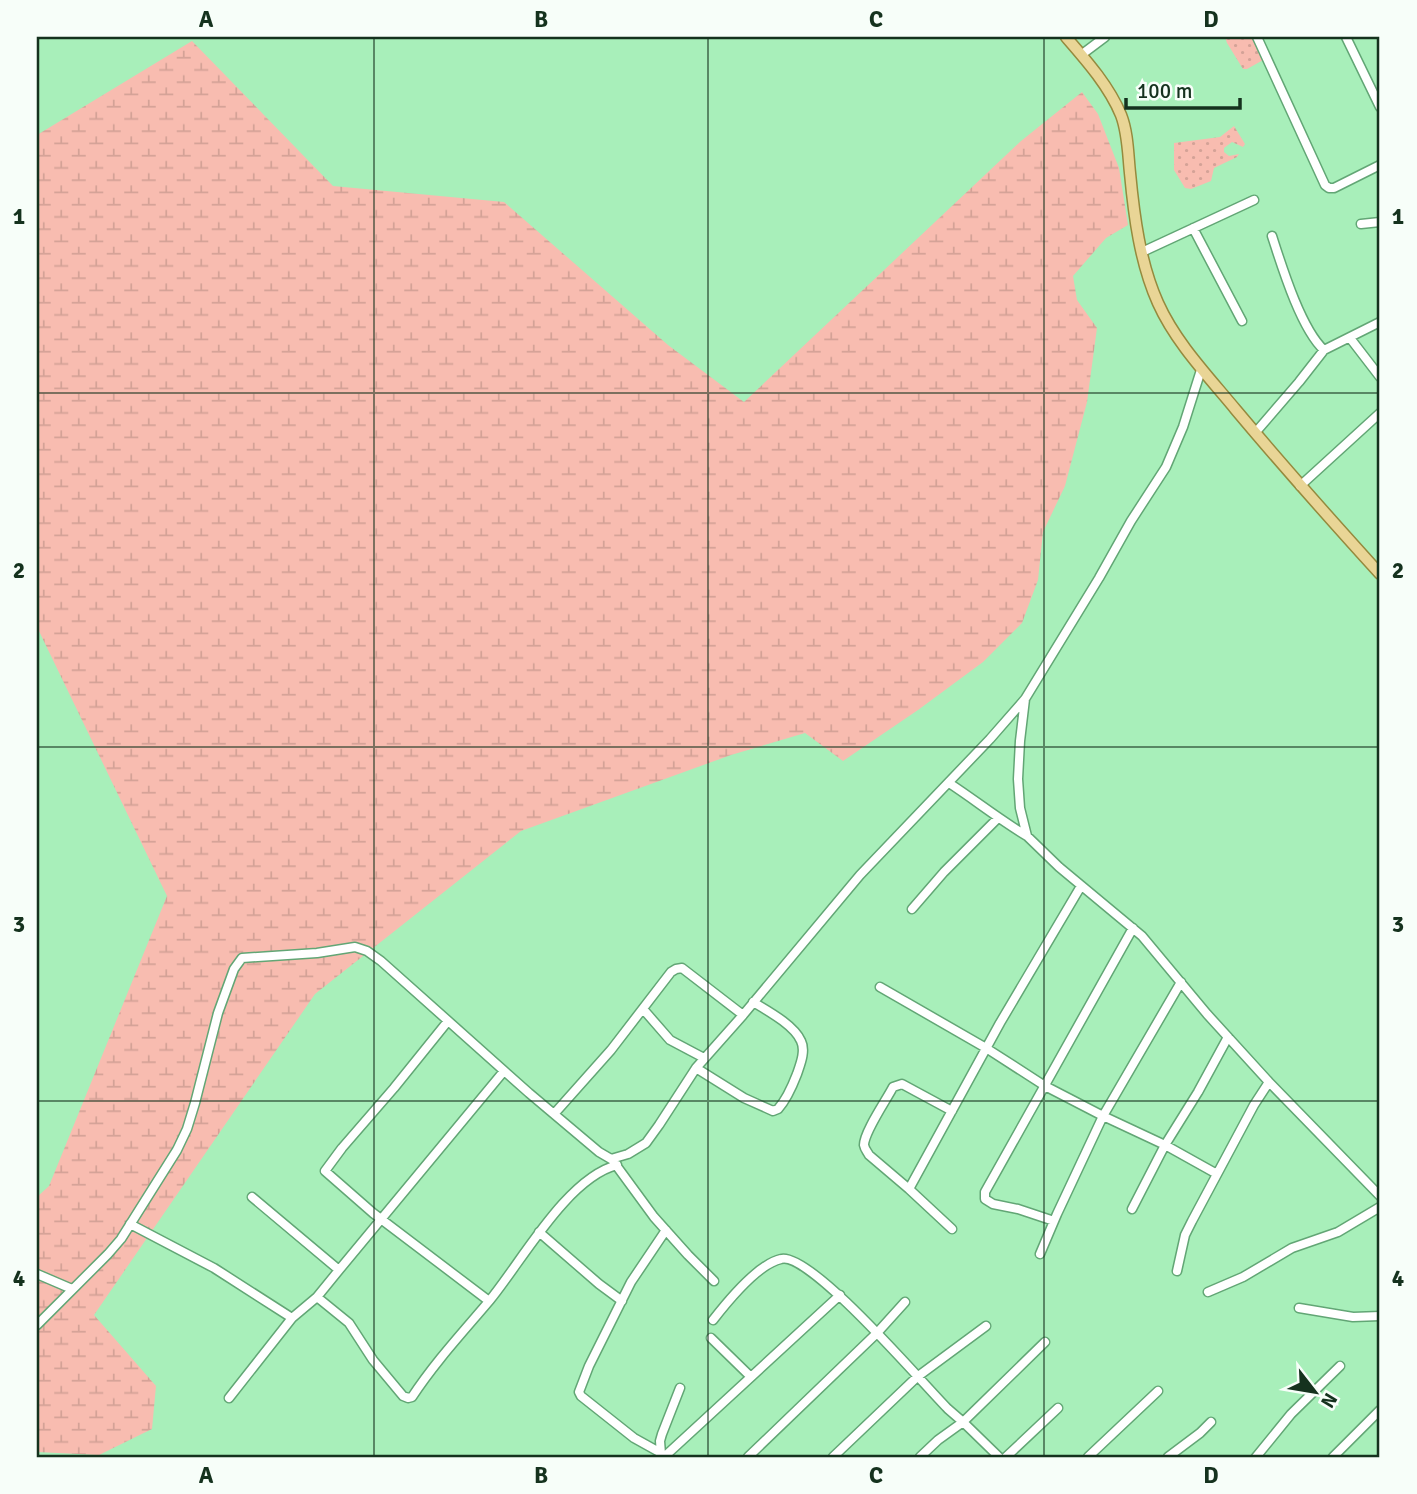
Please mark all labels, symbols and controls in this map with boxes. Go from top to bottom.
text: A [199,5,214,34]
text: B [534,5,548,34]
text: C [869,5,883,34]
text: D [1203,5,1219,34]
scale bar [1126,66,1240,110]
text: 100 m [1137,78,1192,104]
text: 1 [13,202,25,231]
text: 1 [1392,202,1404,231]
text: 2 [13,556,25,585]
text: 2 [1392,556,1404,585]
text: 3 [13,910,25,939]
text: 3 [1392,910,1404,939]
text: 4 [13,1264,25,1293]
text: 4 [1392,1264,1404,1293]
north arrow [1280,1358,1350,1428]
text: N [1315,1388,1342,1412]
text: A [199,1461,214,1490]
text: B [534,1461,548,1490]
text: C [869,1461,883,1490]
text: D [1203,1461,1219,1490]

